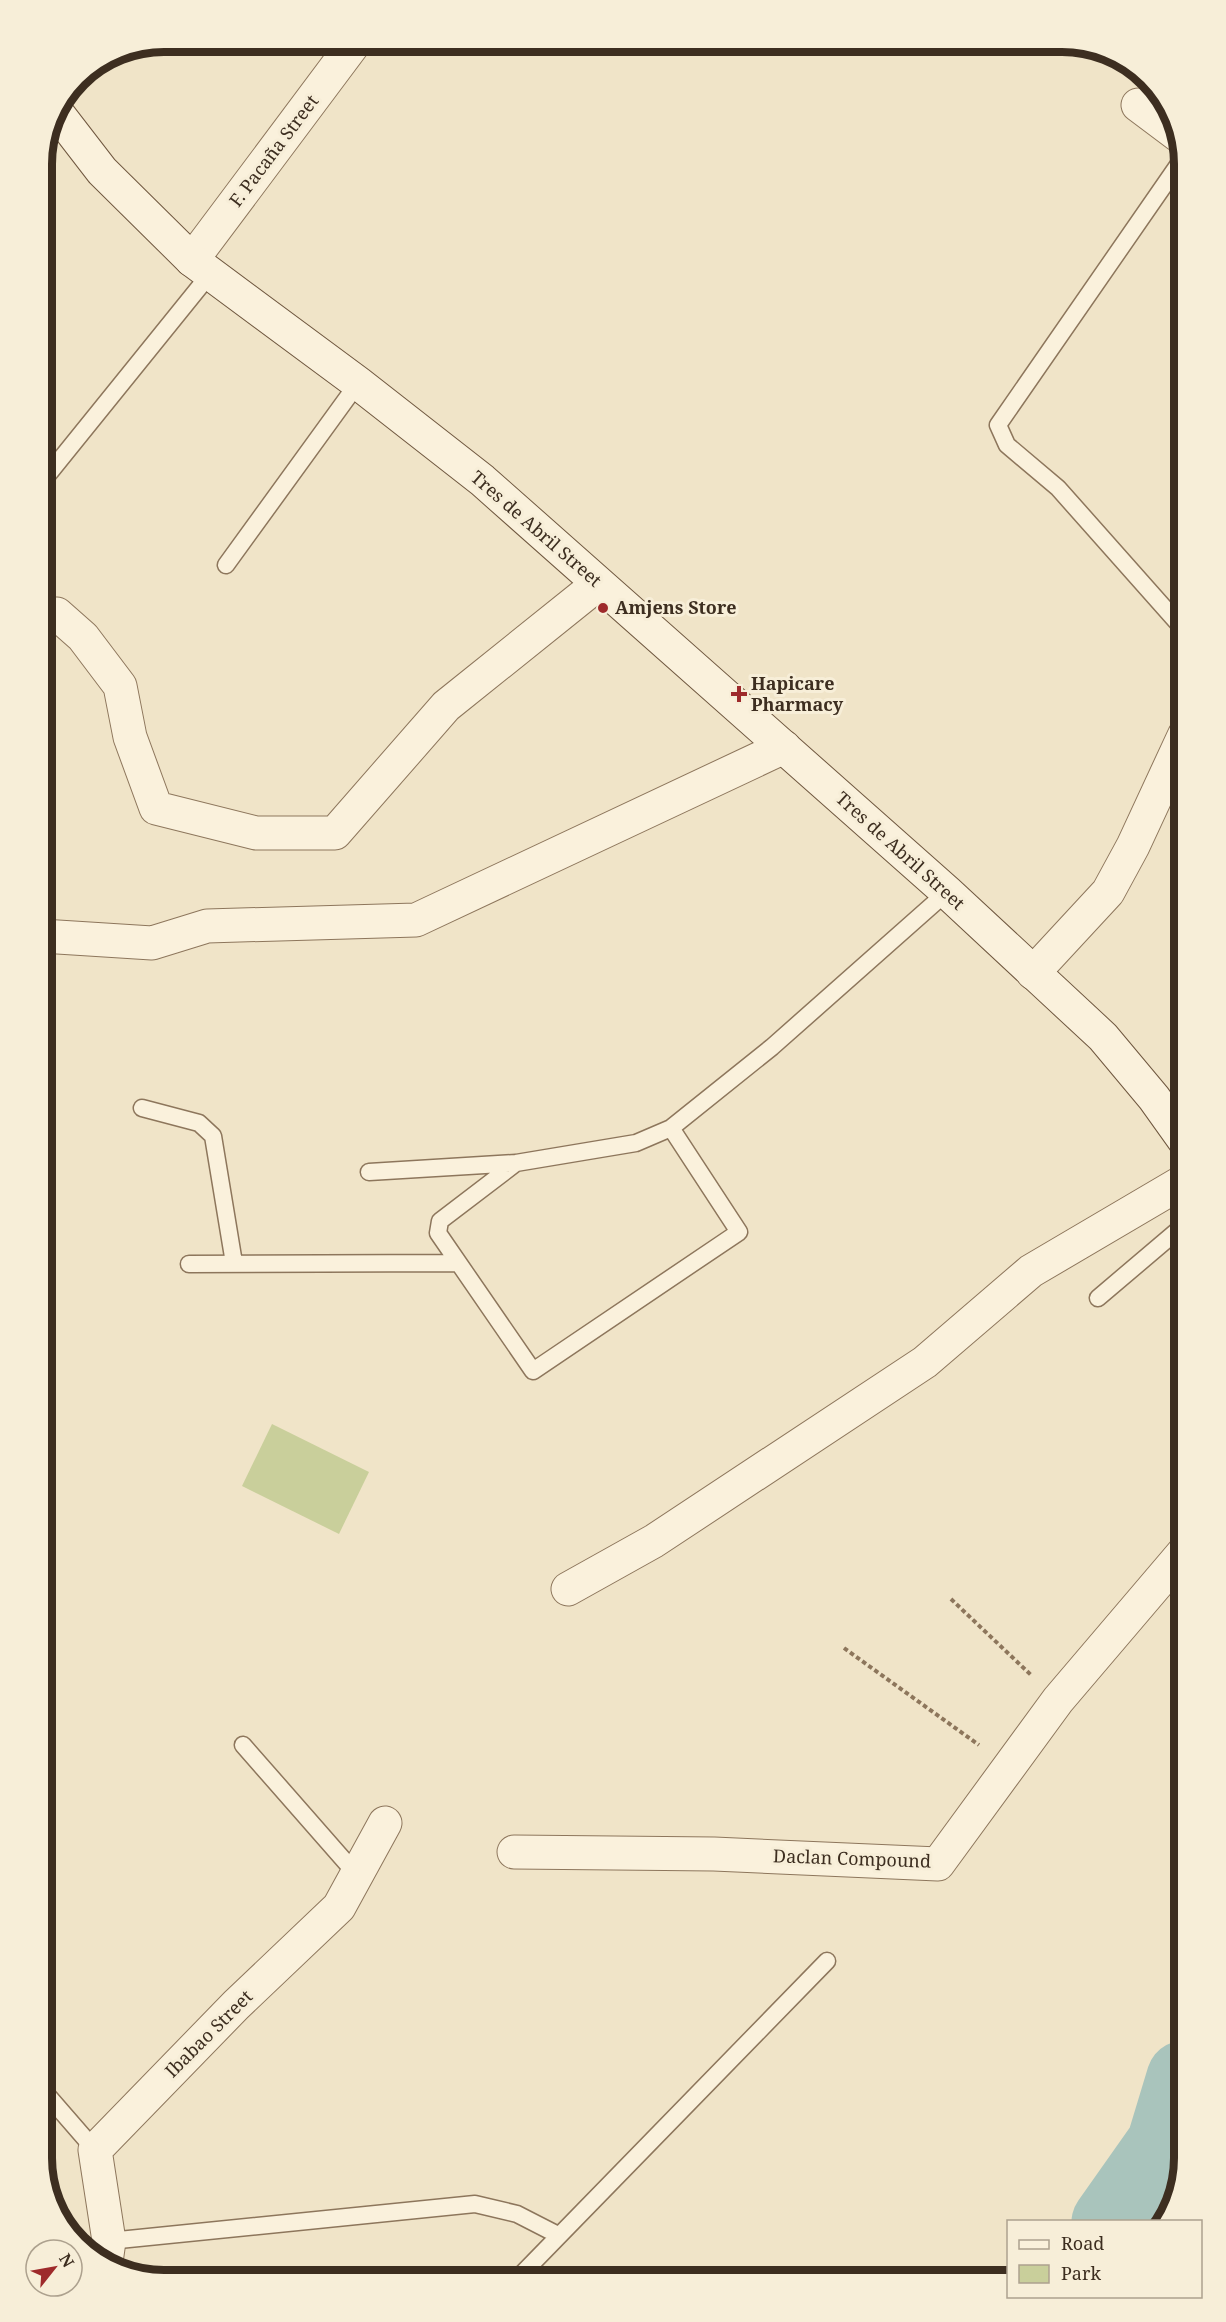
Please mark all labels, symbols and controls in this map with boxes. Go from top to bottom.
street label: F. Pacaña Street [223,90,323,211]
street label: Tres de Abril Street [466,465,607,592]
place label: Amjens Store [615,595,737,619]
marker: Amjens Store [596,601,610,615]
place label: Hapicare Pharmacy [751,671,844,716]
marker: Hapicare Pharmacy [732,687,746,701]
street label: Tres de Abril Street [831,786,970,915]
street label: Daclan Compound [773,1843,931,1873]
street label: Ibabao Street [159,1984,257,2082]
legend [1007,2220,1202,2298]
text: Road [1061,2231,1104,2255]
north arrow [24,2238,84,2298]
text: N [54,2249,80,2272]
text: Park [1061,2261,1101,2285]

